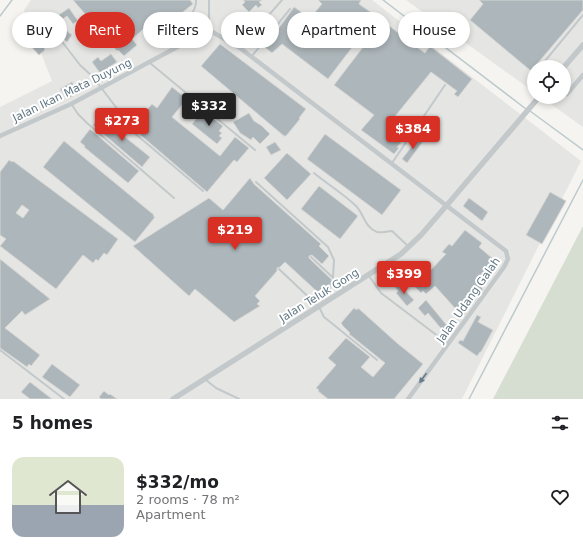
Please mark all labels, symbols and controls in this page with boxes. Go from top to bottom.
chip: Buy [12,12,67,48]
chip: Rent [75,12,135,48]
chip: Filters [143,12,213,48]
chip: New [221,12,279,48]
chip: Apartment [287,12,390,48]
chip: House [398,12,470,48]
street label: Jalan Ikan Mata Duyung [10,56,134,125]
map controls [527,60,571,104]
button: locate [527,60,571,104]
pin: $332 [185,93,233,127]
text: $332 [191,98,227,113]
pin: $273 [98,108,146,142]
text: $273 [104,113,140,128]
pin: $384 [389,116,437,150]
text: $384 [395,121,431,136]
pin: $219 [211,217,259,251]
text: $219 [217,222,253,237]
street label: Jalan Udang Galah [433,255,503,346]
pin: $399 [380,261,428,295]
street label: Jalan Teluk Gong [276,266,361,326]
text: $399 [386,266,422,281]
one-way arrow [419,372,427,383]
icon: filters [549,412,571,434]
text: 5 homes [12,413,93,433]
text: $332/mo [136,472,219,492]
icon: home [44,473,92,521]
icon: heart [549,486,571,508]
text: 2 rooms · 78 m² [136,492,240,507]
text: Apartment [136,507,206,522]

